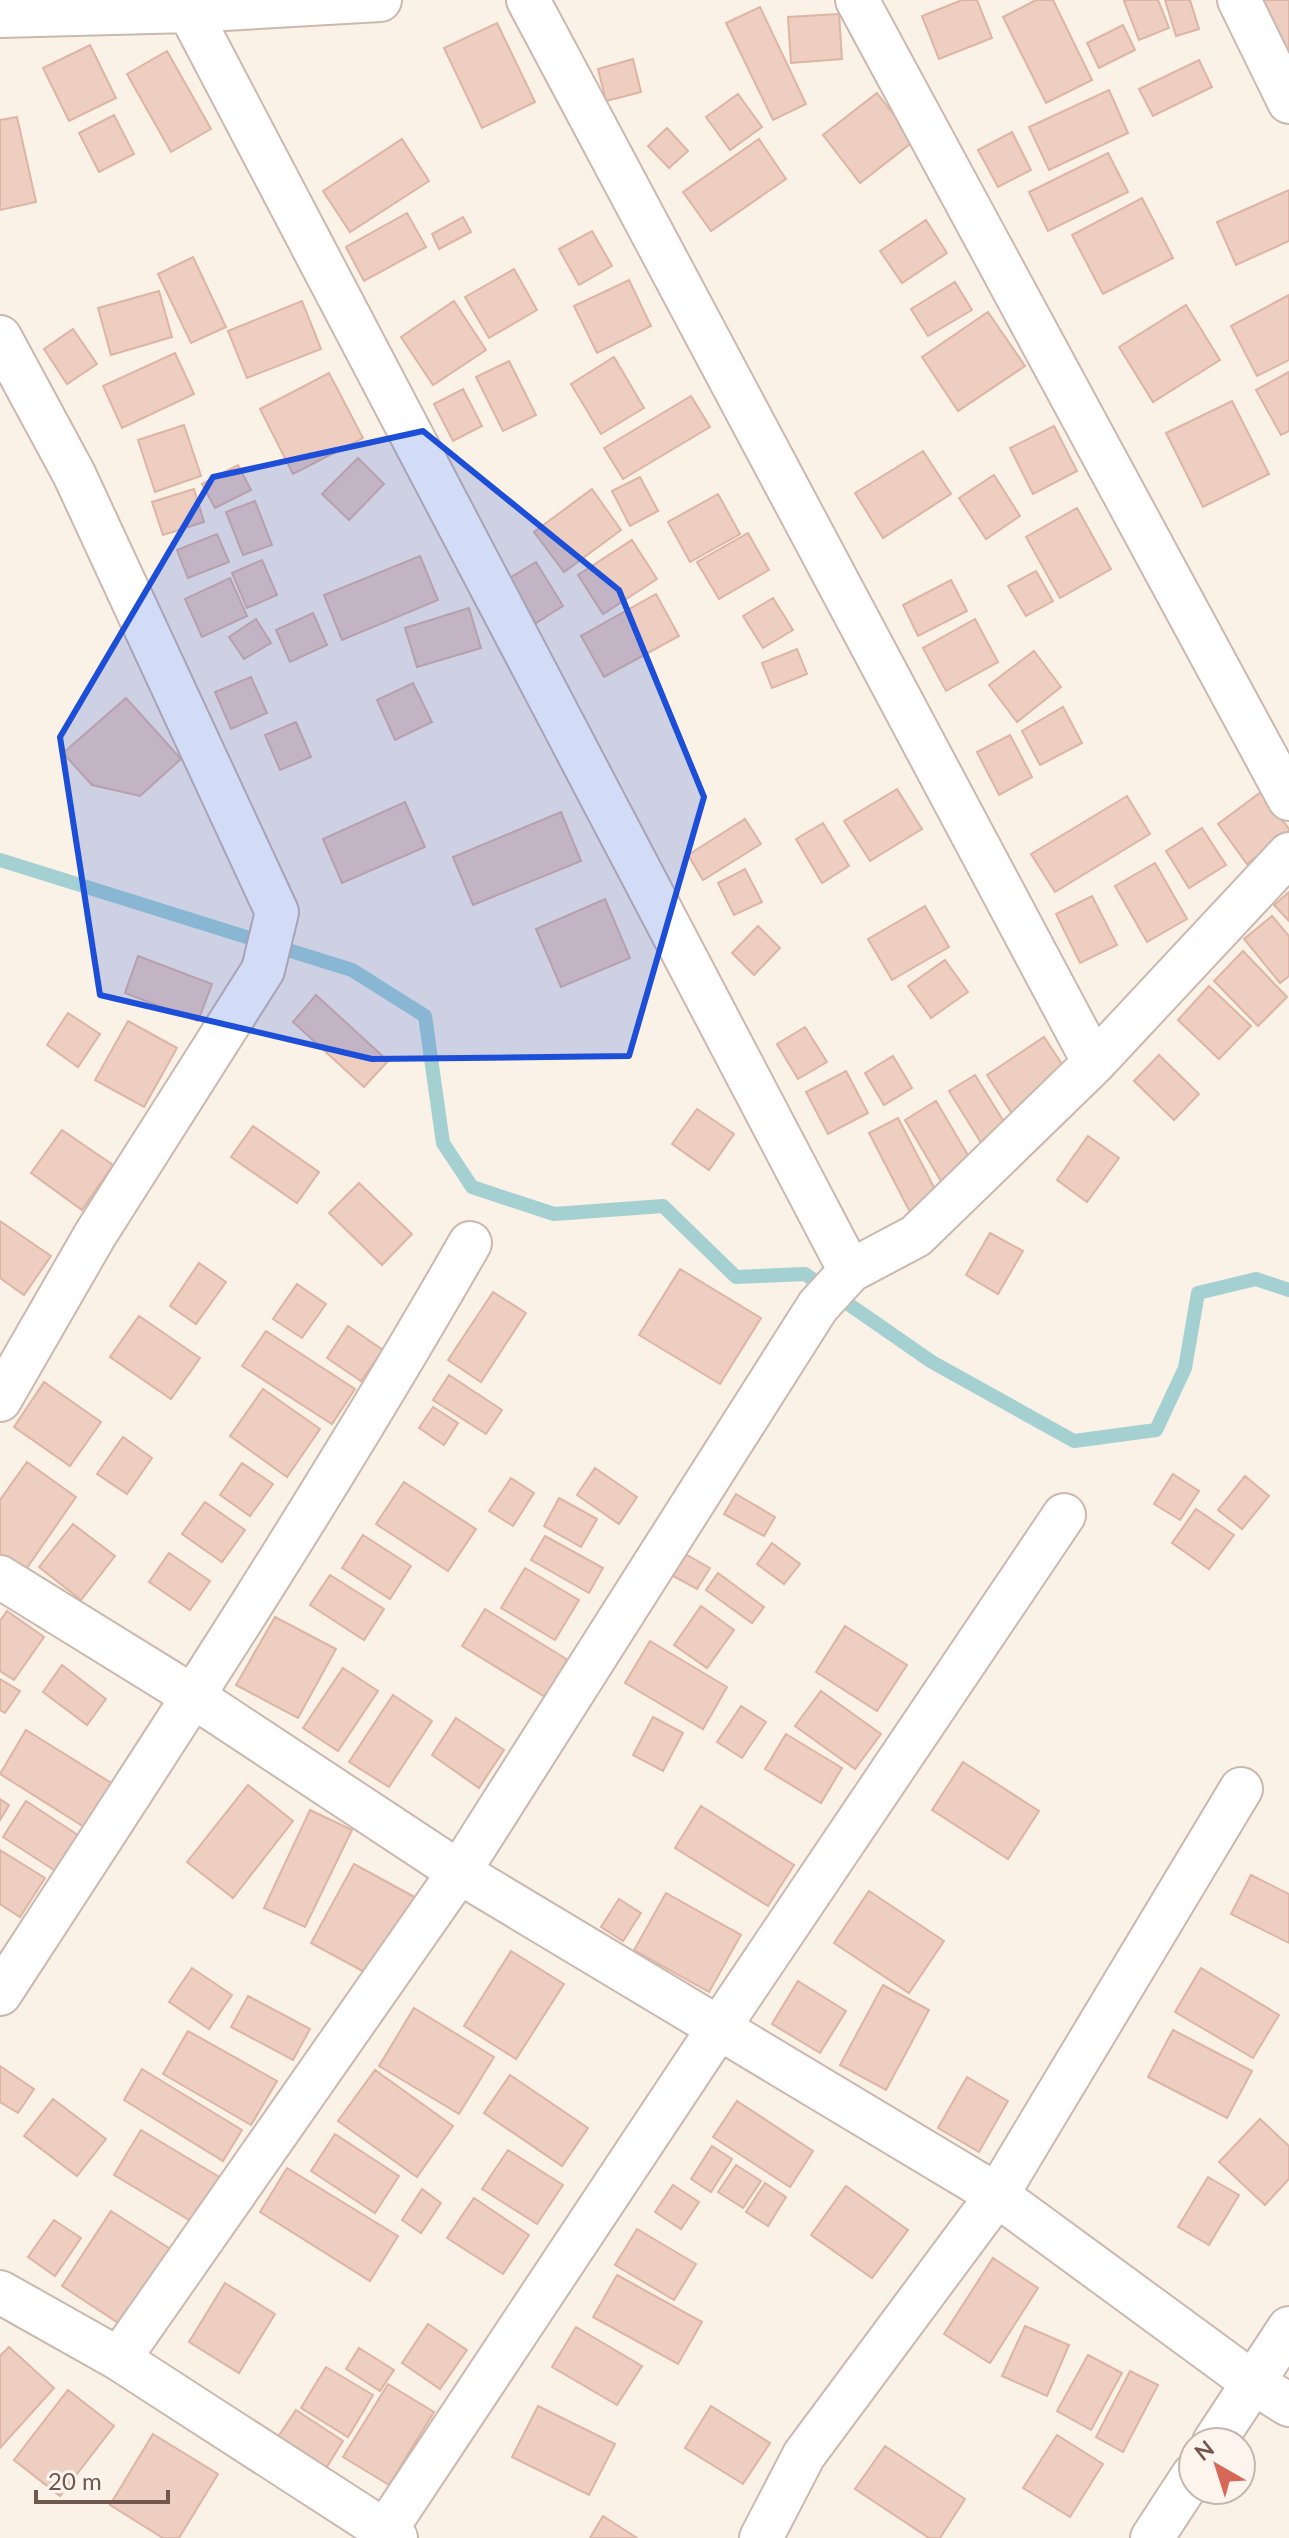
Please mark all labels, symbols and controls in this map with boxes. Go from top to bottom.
north arrow [1177,2426,1257,2506]
text: N [1189,2434,1219,2466]
scale bar [36,2454,168,2504]
text: 20 m [48,2466,102,2495]

